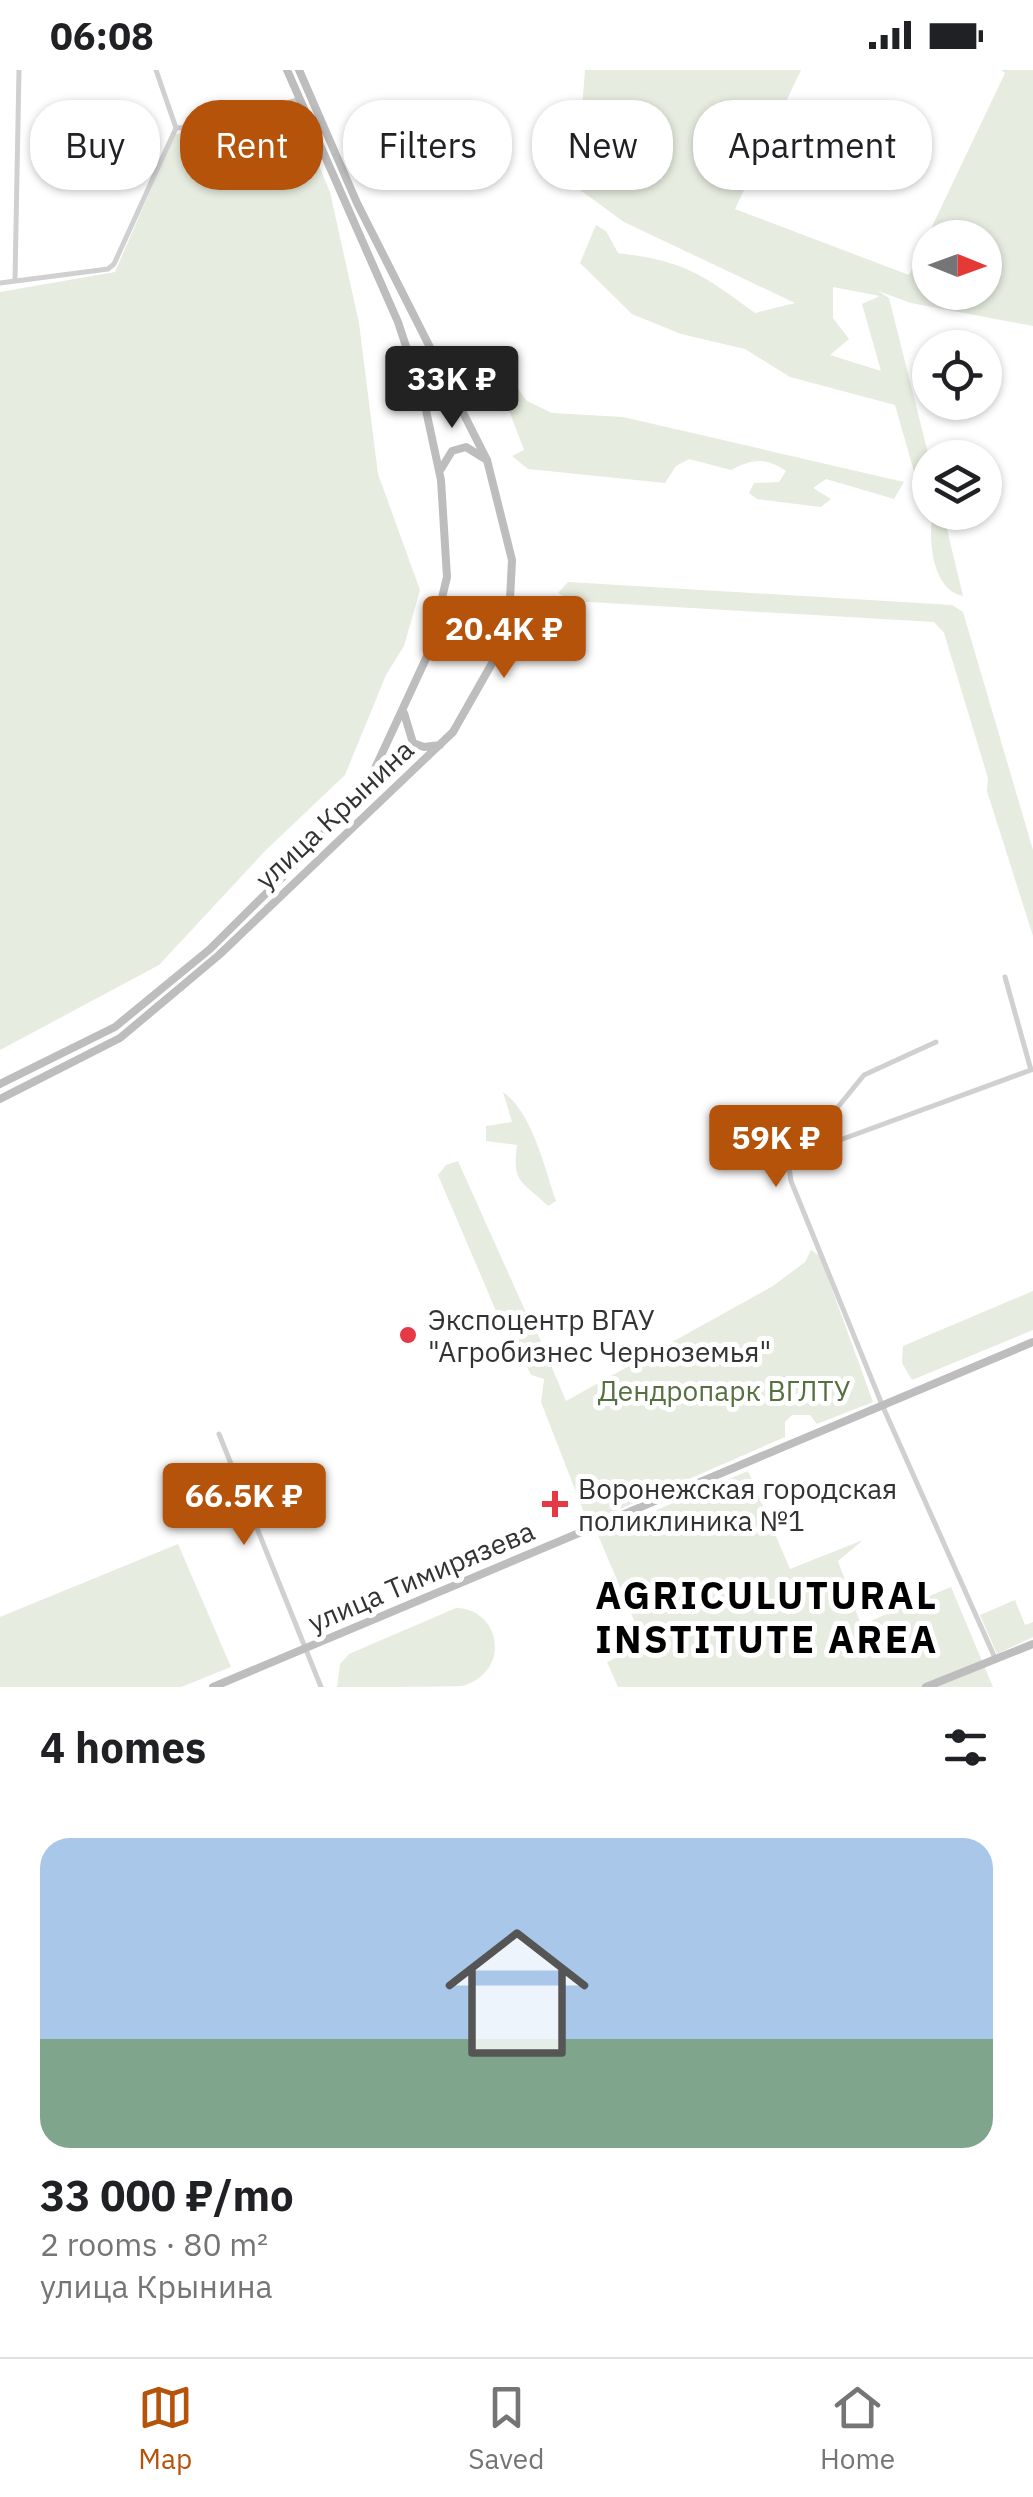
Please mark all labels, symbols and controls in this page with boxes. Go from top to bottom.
text: 06:08 [50,11,154,60]
chip: Buy [30,100,160,190]
chip: Rent [180,100,323,190]
chip: Filters [343,100,512,190]
chip: New [532,100,673,190]
chip: Apartment [693,100,932,190]
north arrow [912,220,1002,310]
map controls [912,220,1002,530]
button: locate [912,330,1002,420]
pin: 33K ₽ [382,346,522,431]
text: 33K ₽ [407,357,497,399]
button: layers [912,440,1002,530]
pin: 20.4K ₽ [412,596,596,681]
text: 20.4K ₽ [445,607,563,649]
street label: улица Крынина [247,731,421,897]
pin: 59K ₽ [706,1105,846,1190]
text: 59K ₽ [731,1116,821,1158]
place label: Экспоцентр ВГАУ "Агробизнес Черноземья" [428,1301,771,1370]
marker: Экспоцентр ВГАУ "Агробизнес Черноземья" [397,1324,419,1346]
park label: Дендропарк ВГЛТУ [598,1372,851,1409]
pin: 66.5K ₽ [152,1463,336,1548]
place label: Воронежская городская поликлиника №1 [578,1470,897,1539]
text: 66.5K ₽ [185,1474,303,1516]
marker: Воронежская городская поликлиника №1 [542,1491,568,1517]
street label: улица Тимирязева [302,1512,540,1640]
district label: AGRICULUTURAL INSTITUTE AREA [595,1570,939,1663]
text: 4 homes [40,1720,206,1775]
icon: filters [938,1720,993,1775]
icon: home [427,1903,607,2083]
text: 33 000 ₽/mo [40,2168,294,2223]
text: 2 rooms · 80 m² [40,2223,268,2265]
text: улица Крынина [40,2265,273,2307]
tab: Map [138,2380,193,2477]
tab: Saved [468,2380,544,2477]
tab: Home [820,2380,895,2477]

